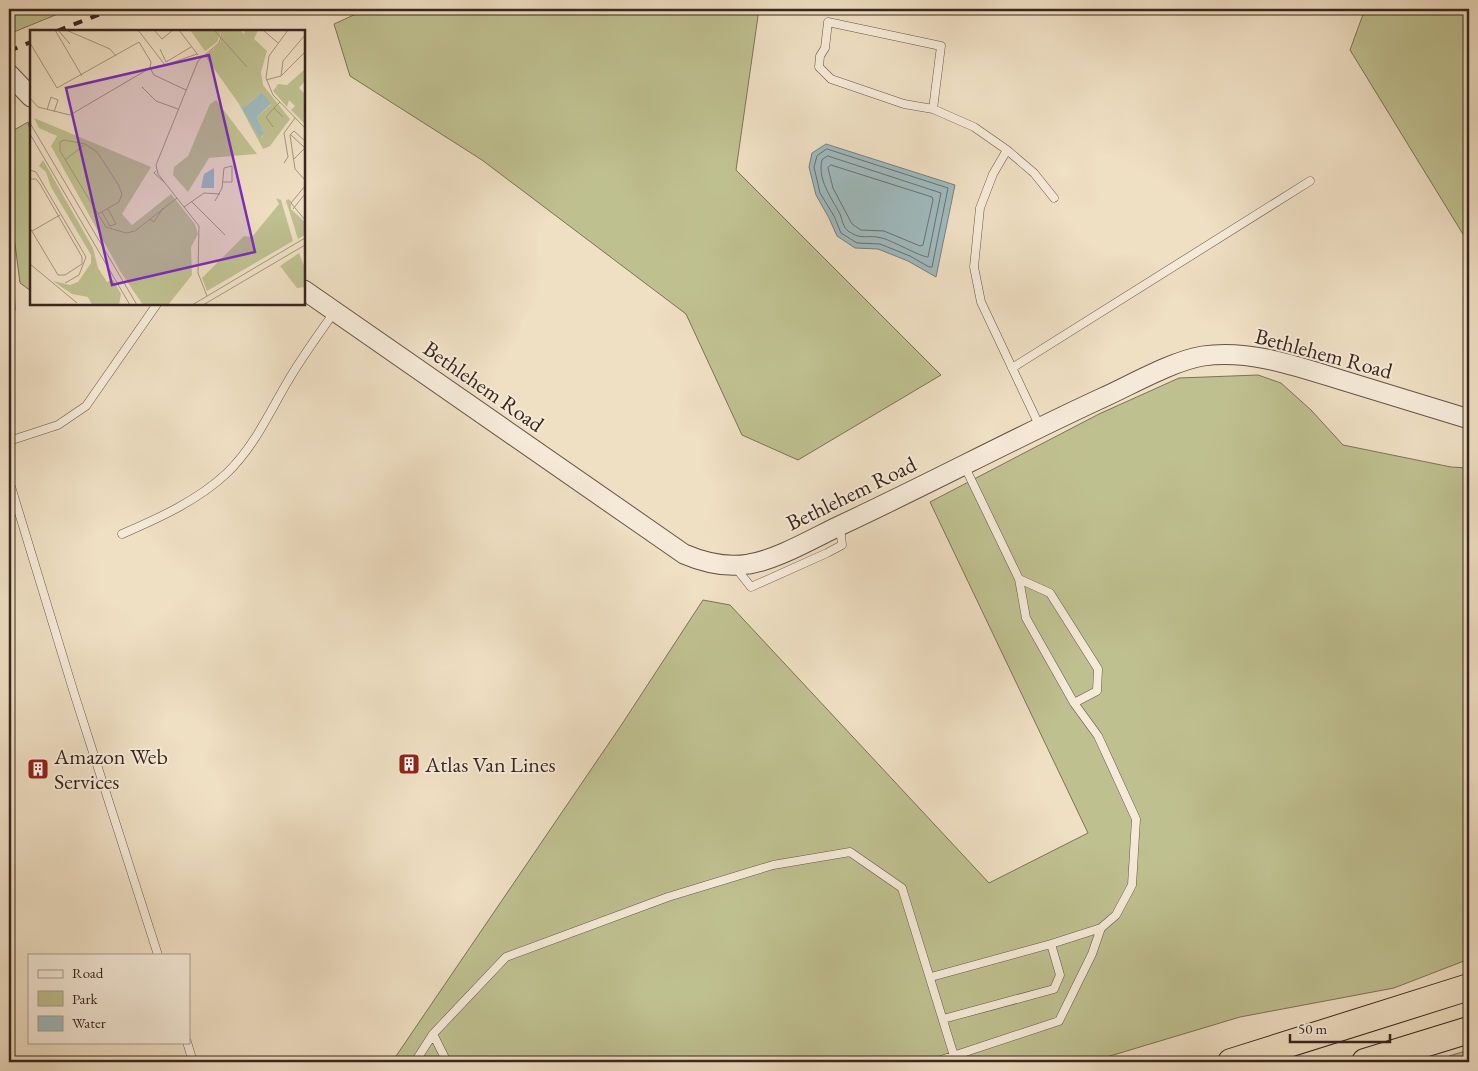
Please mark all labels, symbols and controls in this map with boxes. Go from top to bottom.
inset map [30,30,305,305]
street label: Bethlehem Road [1252,321,1397,386]
street label: Bethlehem Road [418,334,551,439]
street label: Bethlehem Road [781,449,922,537]
place label: Amazon Web Services [53,742,168,796]
place label: Atlas Van Lines [424,750,556,779]
building icon: Atlas Van Lines [397,752,421,776]
building icon: Amazon Web Services [26,757,50,781]
legend [28,954,190,1044]
text: Road [72,963,104,982]
text: Park [72,989,99,1008]
scale bar [1290,1011,1390,1043]
text: Water [72,1013,106,1032]
text: 50 m [1298,1019,1327,1038]

